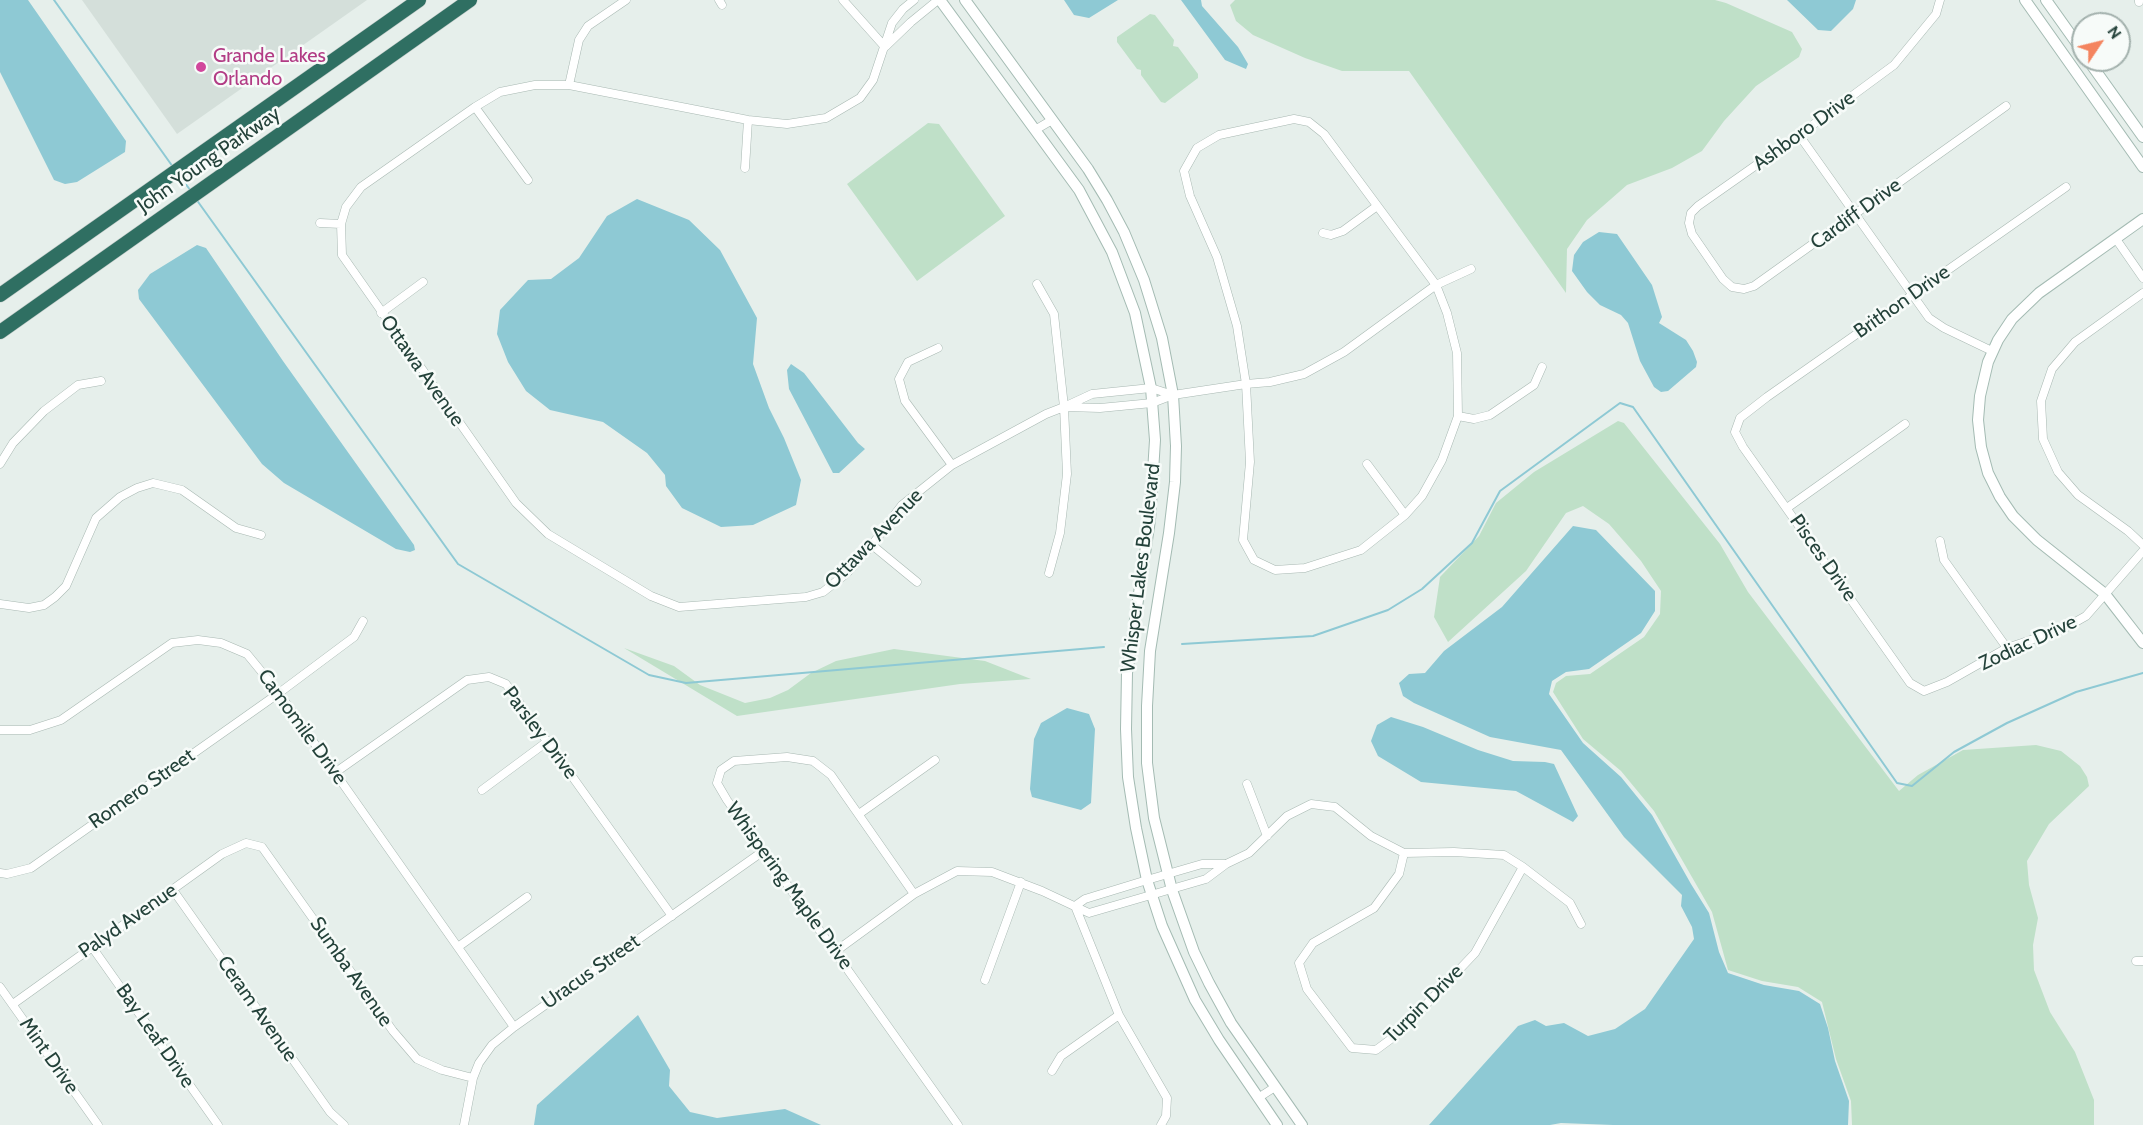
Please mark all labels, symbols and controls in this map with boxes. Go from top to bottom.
north arrow [2071,12,2131,72]
text: N [2103,22,2126,43]
place label: Grande Lakes Orlando [213,44,326,91]
marker: Grande Lakes Orlando [194,60,208,74]
street label: Ashboro Drive [1748,86,1860,176]
street label: John Young Parkway [133,102,285,218]
street label: Cardiff Drive [1806,173,1906,255]
street label: Brithon Drive [1849,260,1955,344]
street label: Ottawa Avenue [375,311,469,431]
street label: Whisper Lakes Boulevard [1116,462,1166,674]
street label: Ottawa Avenue [820,484,928,594]
street label: Pisces Drive [1784,510,1862,606]
street label: Zodiac Drive [1975,610,2081,676]
street label: Camomile Drive [252,665,352,789]
street label: Parsley Drive [497,682,583,784]
street label: Romero Street [85,744,199,834]
street label: Whispering Maple Drive [720,798,858,974]
street label: Palyd Avenue [74,878,182,964]
street label: Sumba Avenue [304,913,398,1031]
street label: Uracus Street [538,930,644,1014]
street label: Ceram Avenue [212,952,302,1066]
street label: Turpin Drive [1380,960,1468,1048]
street label: Bay Leaf Drive [110,979,200,1093]
street label: Mint Drive [14,1013,84,1099]

